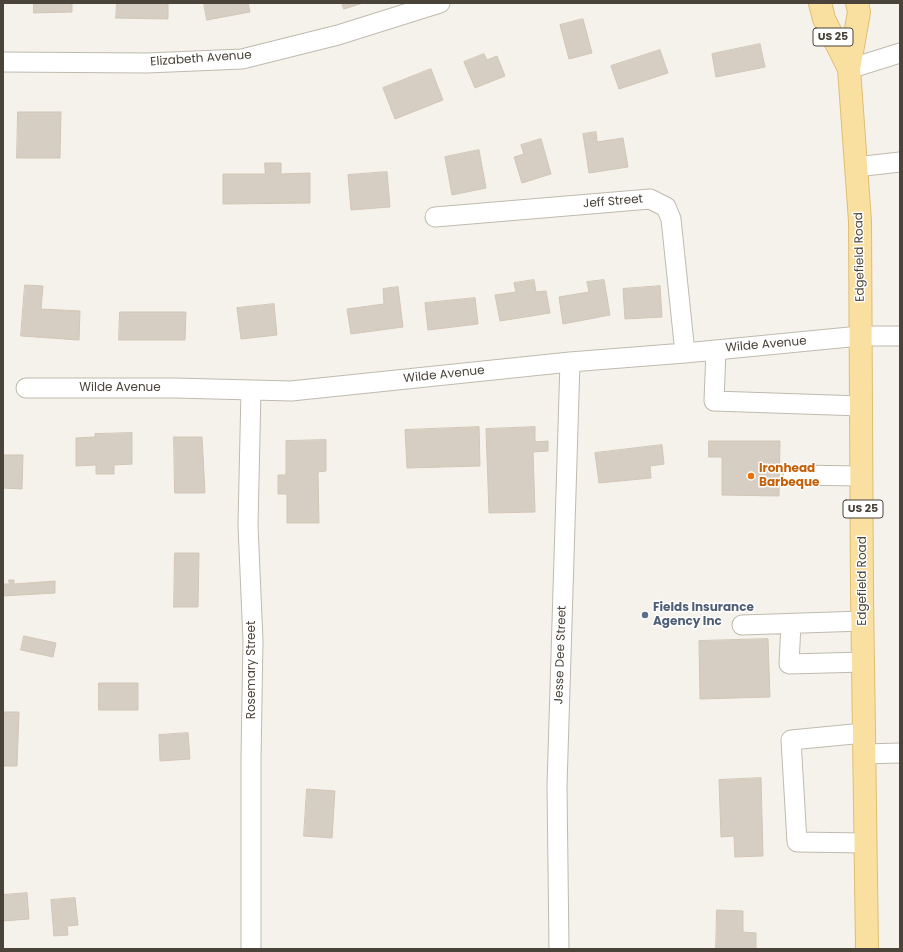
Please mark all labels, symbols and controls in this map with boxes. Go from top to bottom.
road number: US 25 [813,28,853,46]
street label: Elizabeth Avenue [150,48,252,70]
street label: Jeff Street [582,192,644,212]
street label: Edgefield Road [852,212,868,302]
street label: Wilde Avenue [725,334,807,356]
street label: Wilde Avenue [403,364,485,386]
street label: Wilde Avenue [79,381,161,395]
place label: Ironhead Barbeque [759,462,819,490]
marker: Ironhead Barbeque [746,471,756,481]
road number: US 25 [843,500,883,518]
street label: Edgefield Road [856,536,870,626]
place label: Fields Insurance Agency Inc [653,601,754,629]
street label: Jesse Dee Street [552,605,570,705]
marker: Fields Insurance Agency Inc [640,610,650,620]
street label: Rosemary Street [245,621,259,719]

